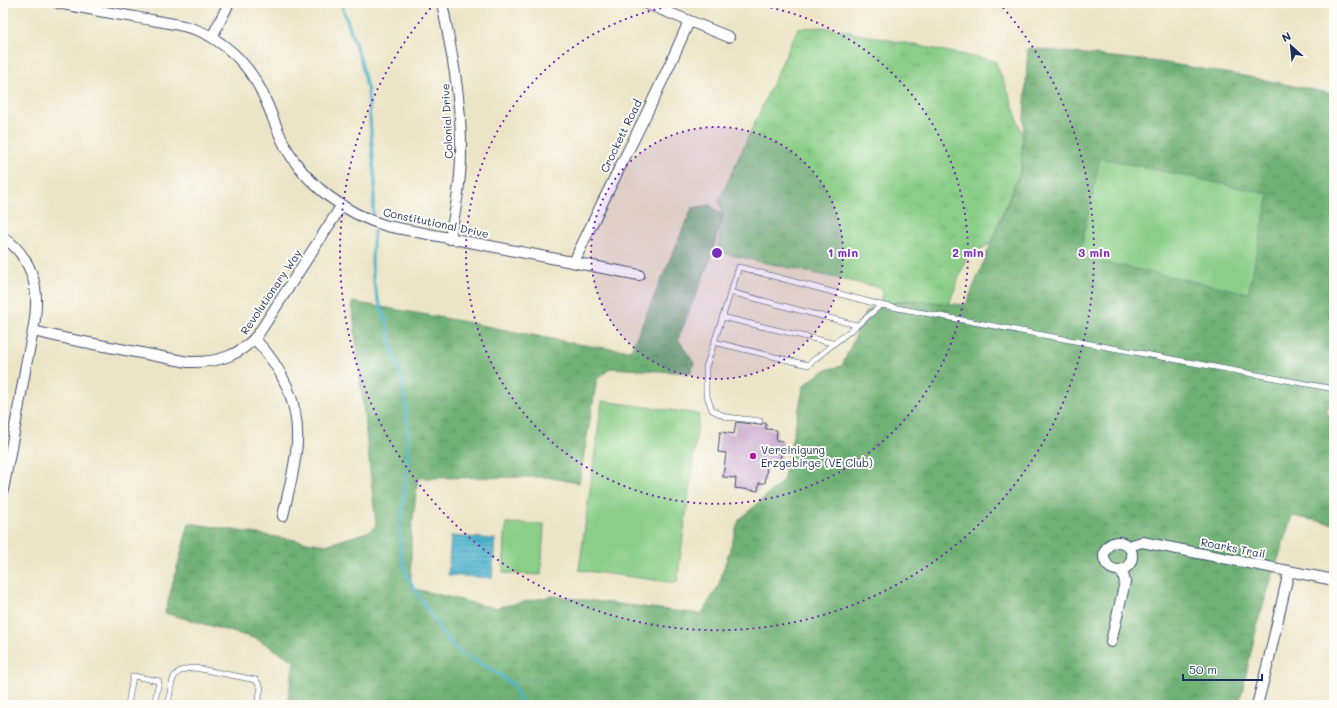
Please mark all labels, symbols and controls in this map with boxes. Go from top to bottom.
north arrow [1271,26,1311,66]
text: N [1279,28,1293,45]
street label: Colonial Drive [437,83,456,159]
street label: Crockett Road [596,97,645,175]
street label: Constitutional Drive [382,204,491,241]
text: 1 min [828,244,858,260]
text: 2 min [952,244,984,260]
text: 3 min [1078,244,1110,260]
street label: Revolutionary Way [236,246,305,337]
centre of rings [710,246,724,260]
place label: Vereinigung Erzgebirge (VE Club) [761,442,873,470]
marker: Vereinigung Erzgebirge (VE Club) [748,451,758,461]
street label: Roarks Trail [1200,534,1267,561]
scale bar [1183,656,1262,682]
text: 50 m [1189,661,1217,677]

